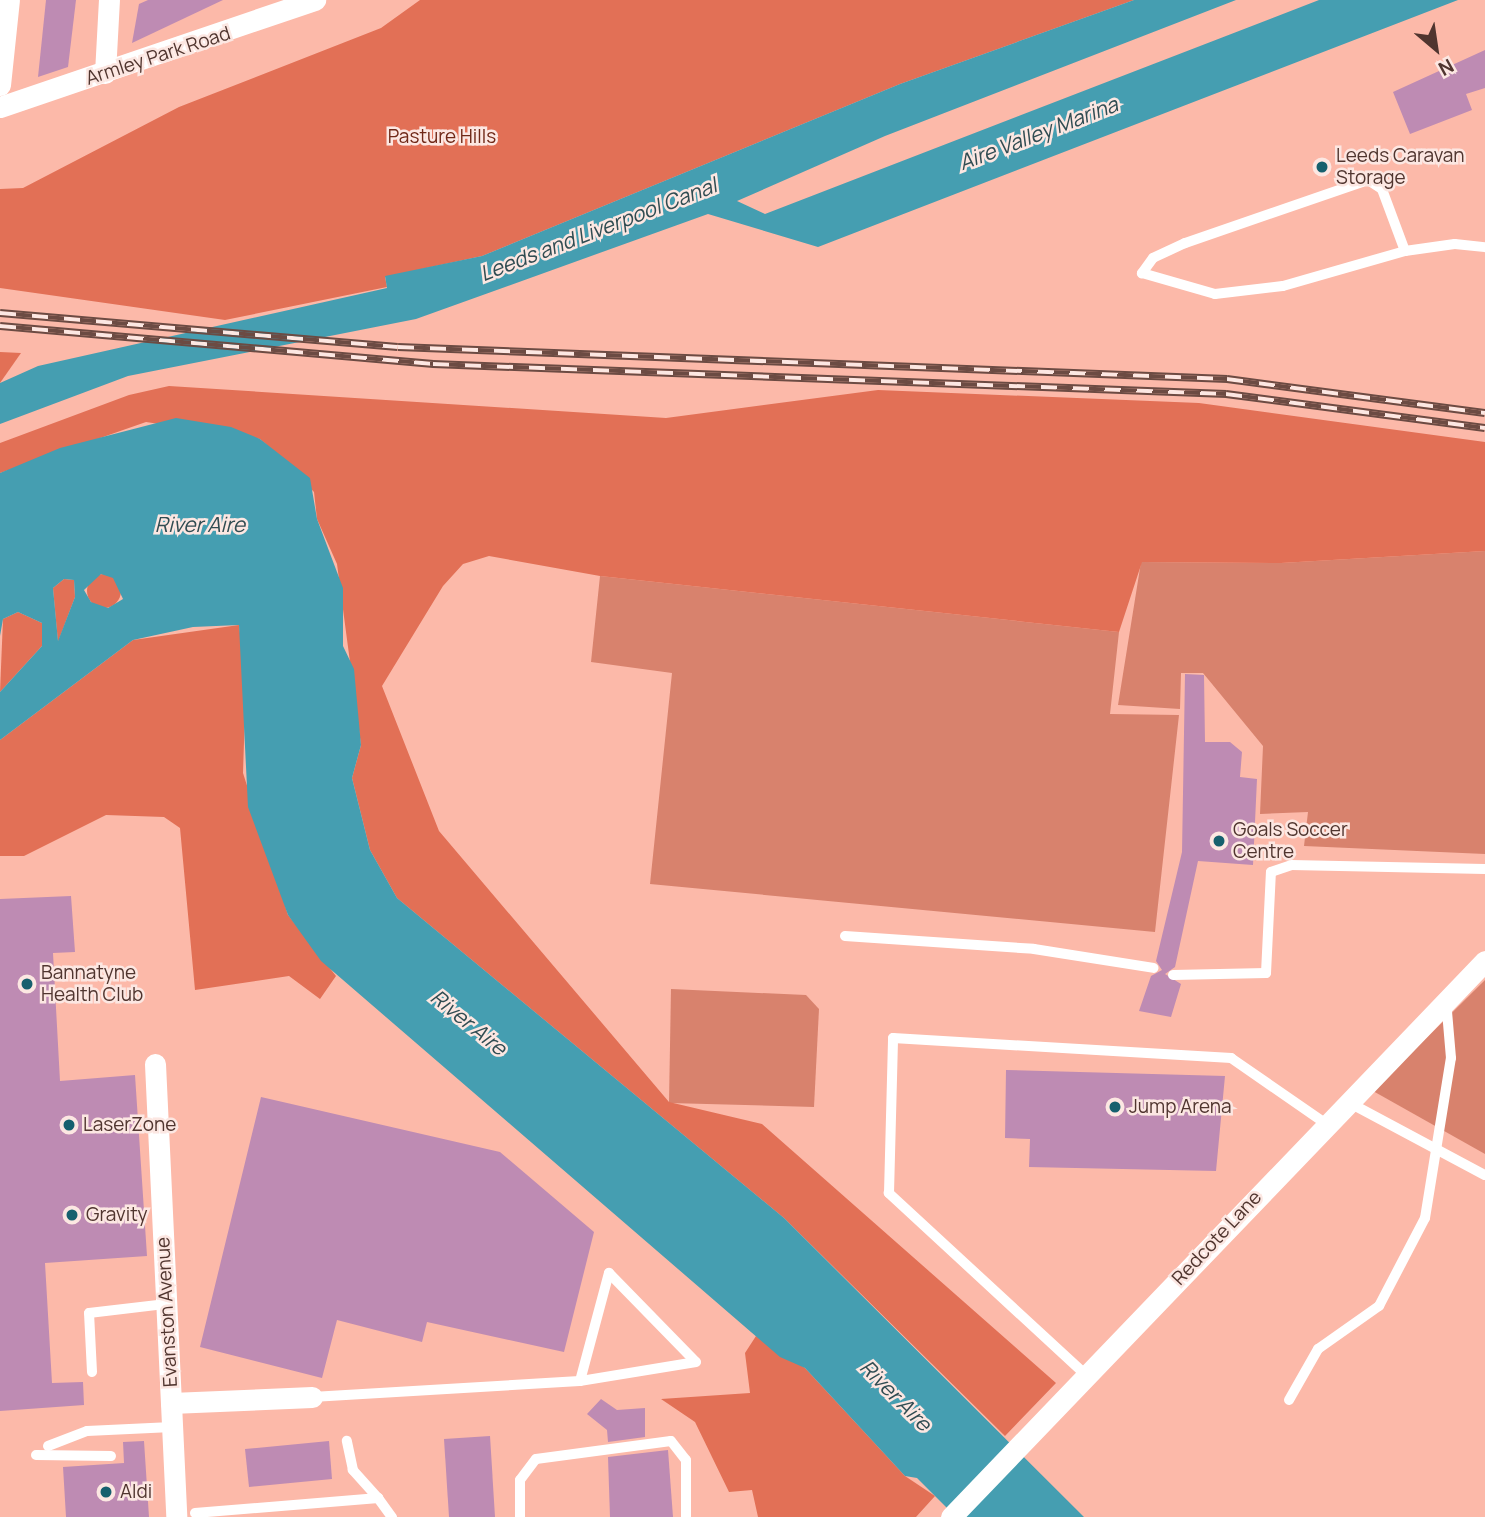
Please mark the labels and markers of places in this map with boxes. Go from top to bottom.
place label: Leeds Caravan Storage [1336,145,1465,189]
marker: Leeds Caravan Storage [1314,159,1330,175]
place label: Goals Soccer Centre [1233,819,1348,863]
marker: Goals Soccer Centre [1211,833,1227,849]
place label: Bannatyne Health Club [41,962,143,1006]
marker: Bannatyne Health Club [19,976,35,992]
place label: Jump Arena [1129,1096,1232,1118]
marker: Jump Arena [1107,1099,1123,1115]
place label: LaserZone [83,1114,176,1136]
marker: LaserZone [61,1117,77,1133]
place label: Gravity [86,1204,147,1226]
marker: Gravity [64,1207,80,1223]
place label: Aldi [120,1481,152,1503]
marker: Aldi [98,1484,114,1500]

